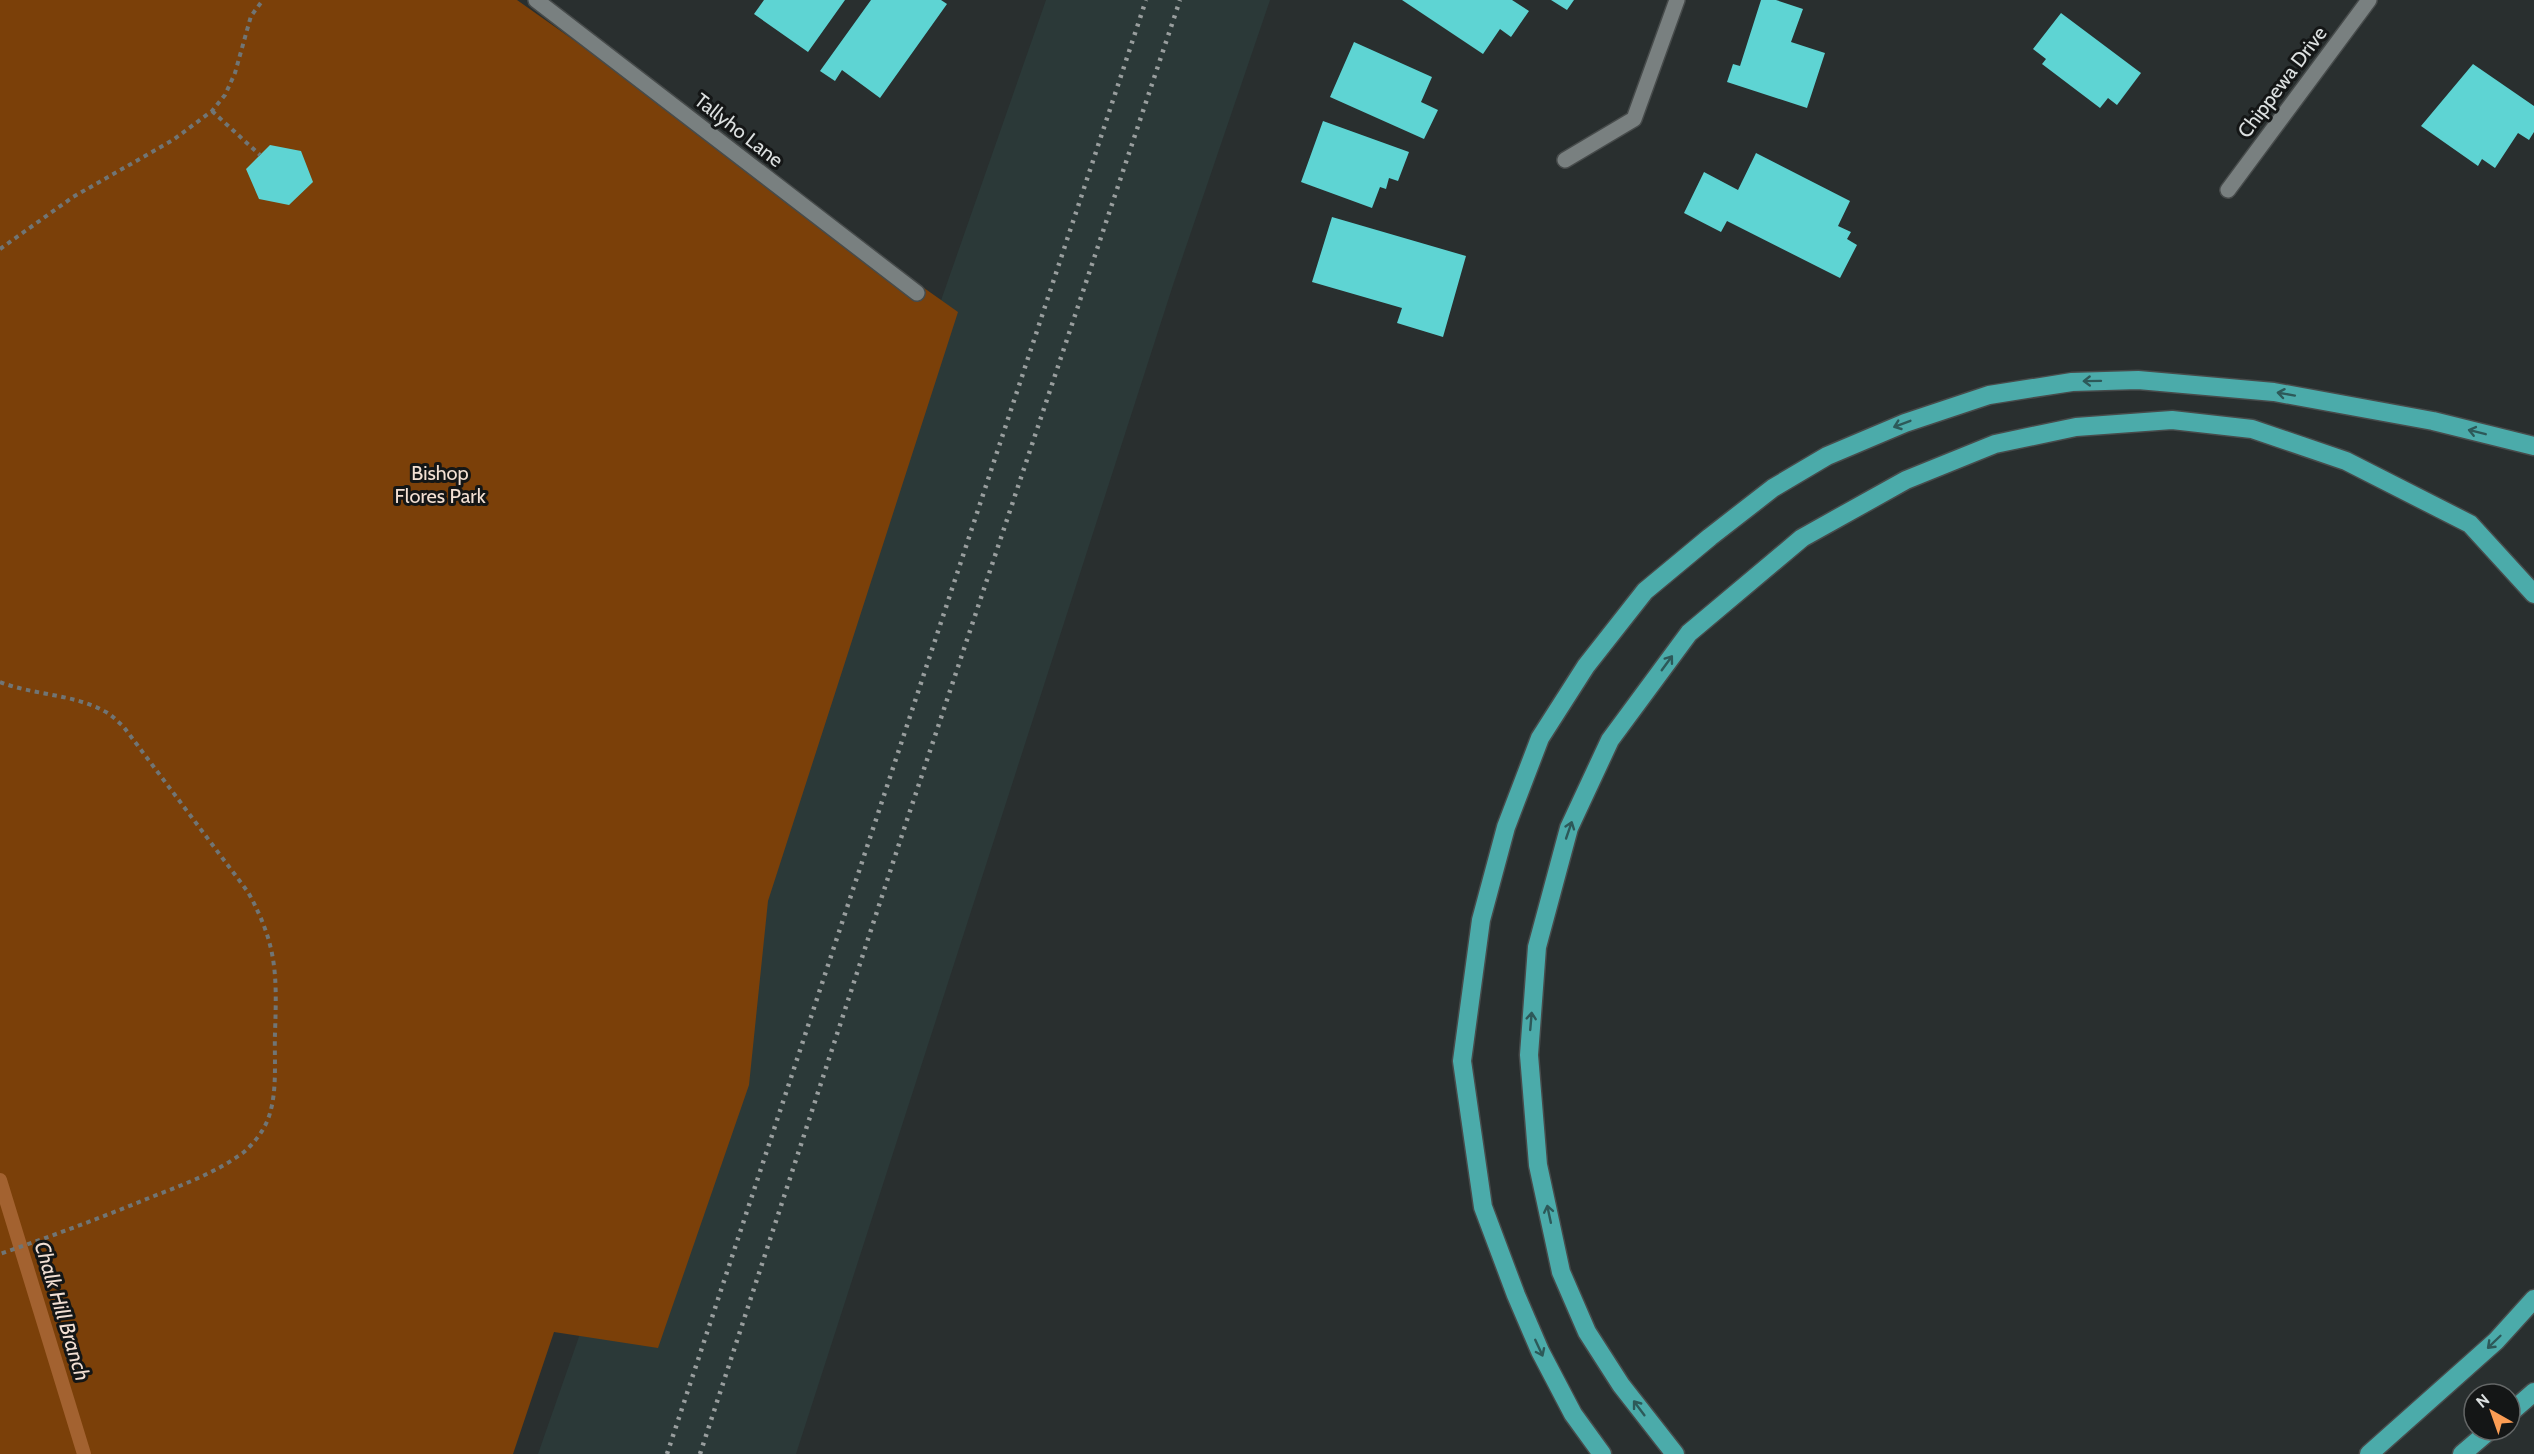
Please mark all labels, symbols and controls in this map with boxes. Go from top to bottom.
street label: Chippewa Drive [2232,22,2332,142]
street label: Tallyho Lane [690,88,788,172]
one-way arrow [2082,375,2102,387]
one-way arrow [2277,388,2296,399]
one-way arrow [1894,419,1912,430]
one-way arrow [2468,425,2487,437]
park label: Bishop Flores Park [394,461,486,508]
one-way arrow [1660,655,1673,671]
one-way arrow [1564,821,1575,840]
one-way arrow [1526,1011,1537,1031]
one-way arrow [1542,1205,1554,1224]
water label: Chalk Hill Branch [29,1238,96,1384]
one-way arrow [2487,1334,2502,1349]
one-way arrow [1534,1339,1546,1357]
north arrow [2462,1382,2522,1442]
text: N [2472,1390,2493,1412]
one-way arrow [1632,1401,1645,1417]

